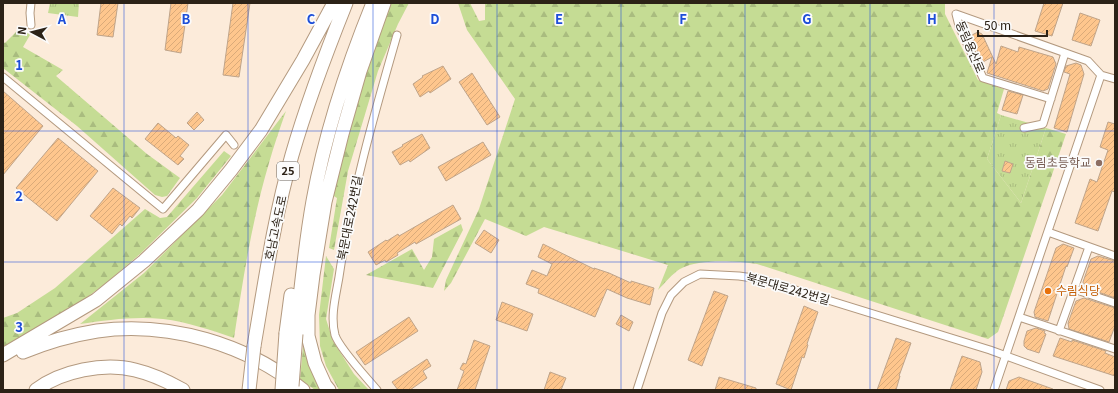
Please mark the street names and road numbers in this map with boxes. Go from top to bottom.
street label: 동림용산로 [953,18,990,75]
road number: 25 [277,162,299,180]
street label: 북문대로242번길 [332,174,365,262]
street label: 호남고속도로 [259,194,290,262]
street label: 북문대로242번길 [745,268,832,308]

